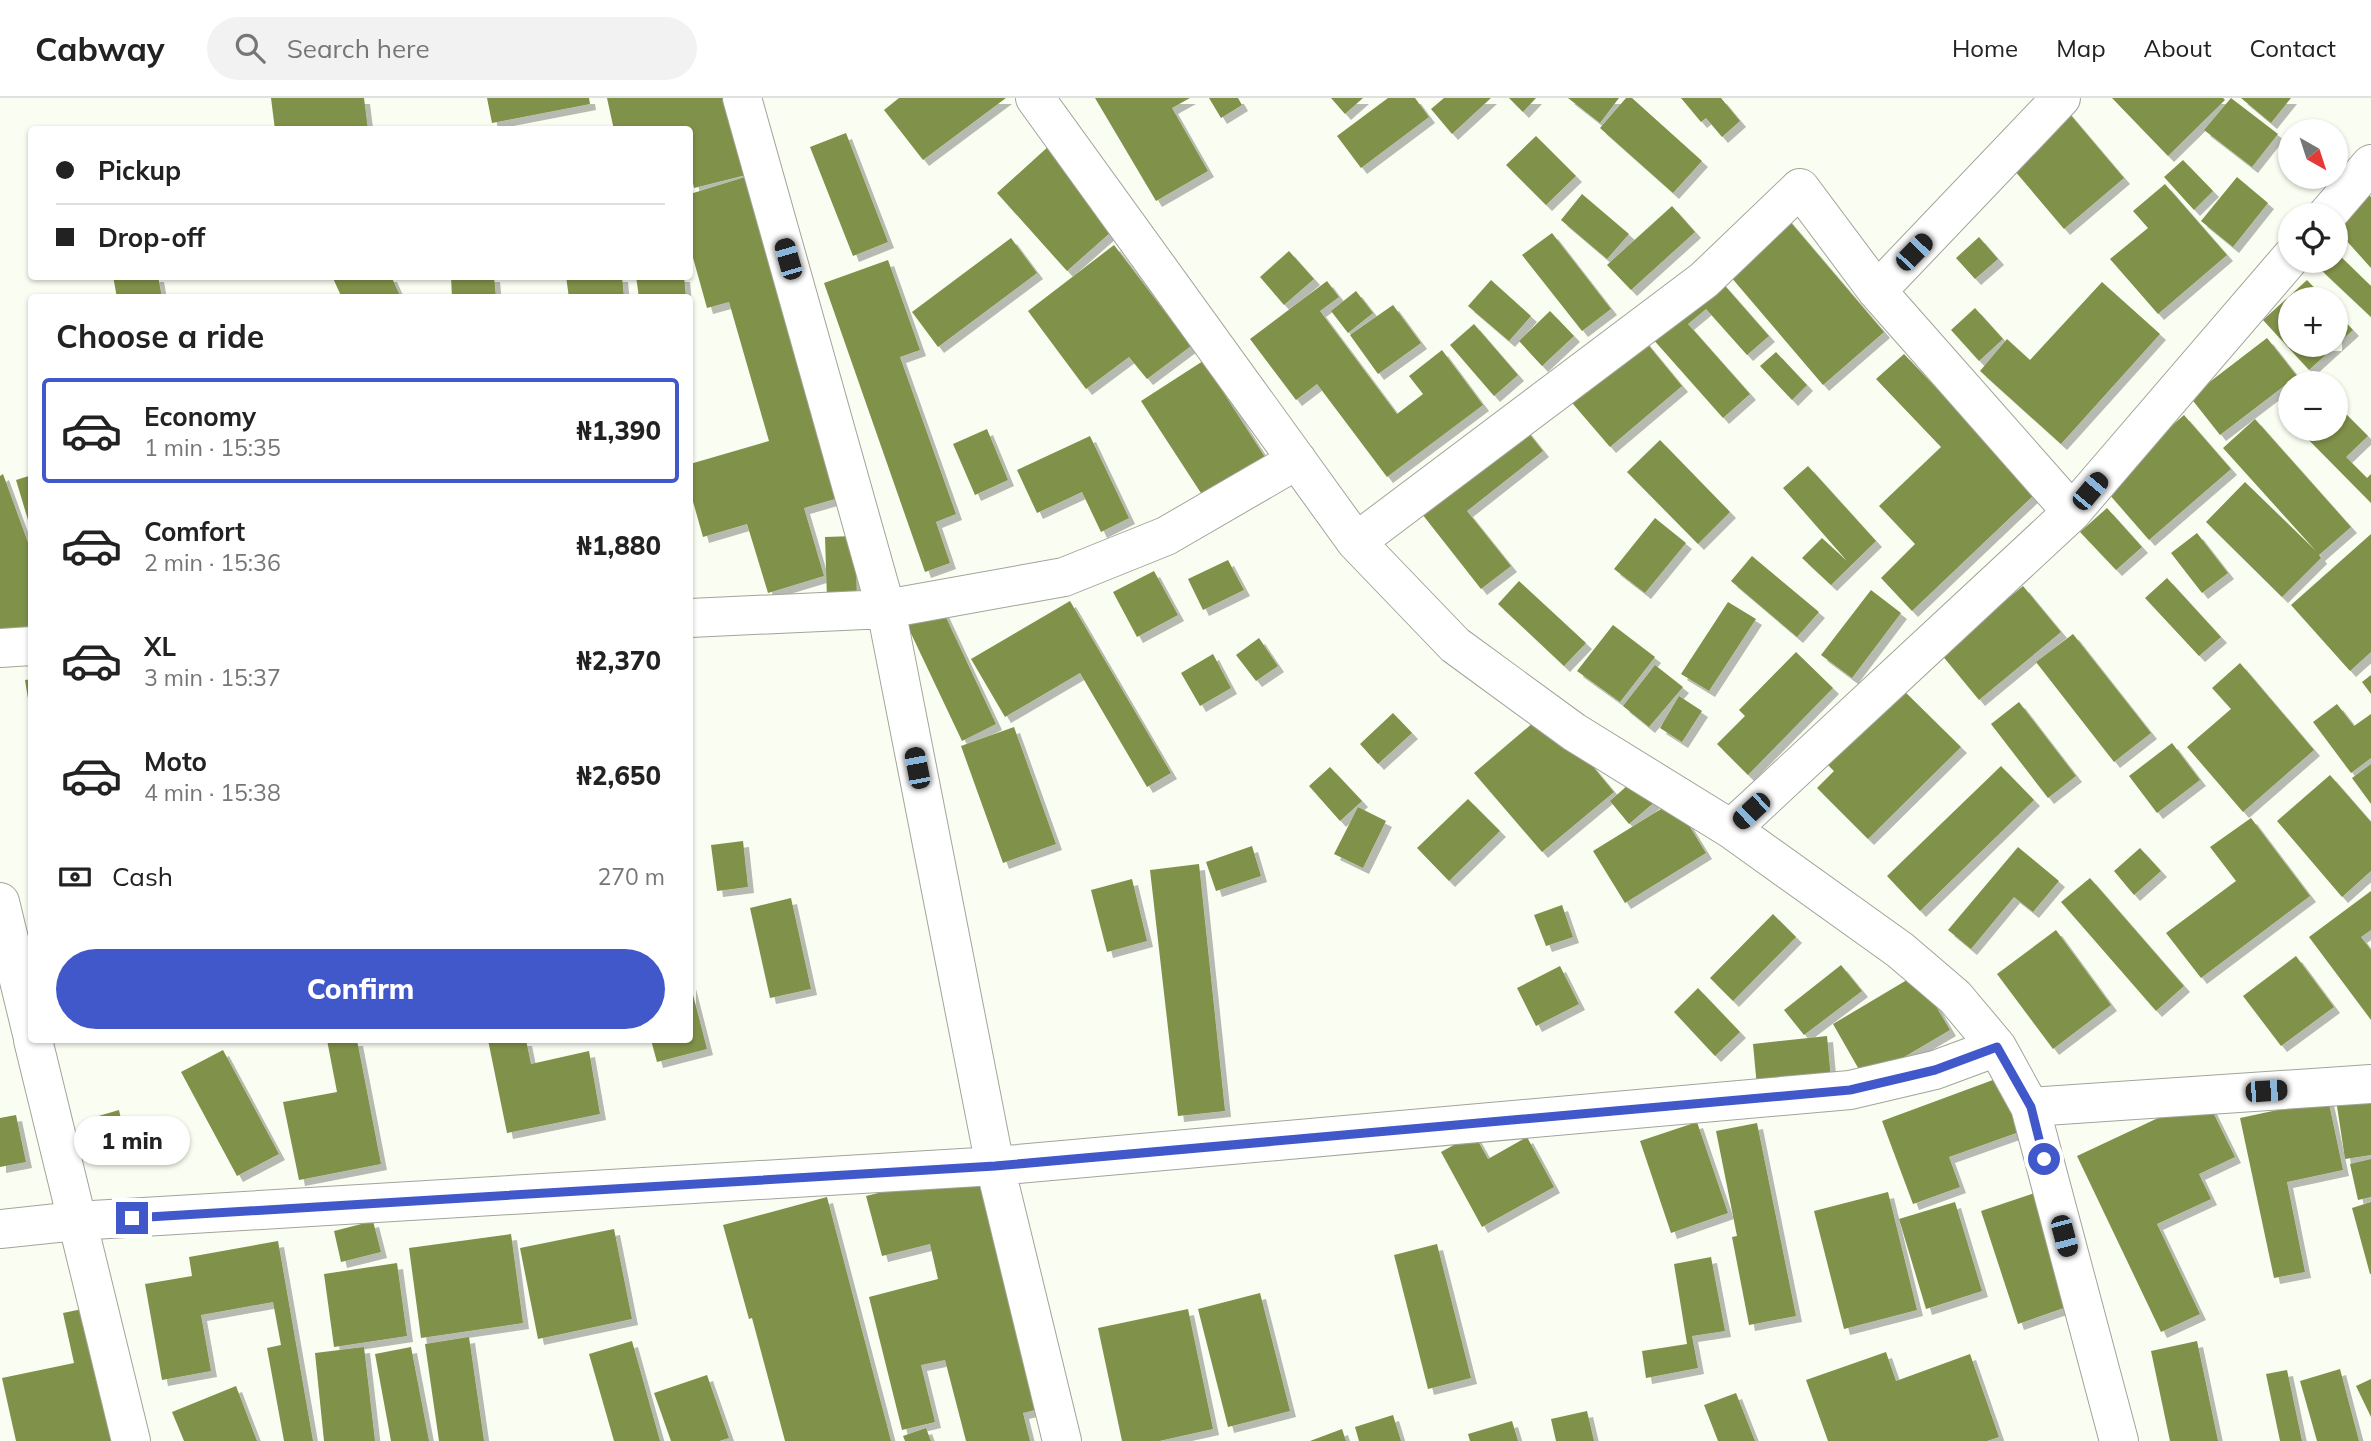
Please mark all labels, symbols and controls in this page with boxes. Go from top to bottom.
search box [207,17,697,80]
text: Cabway [35,28,165,69]
icon: search [231,29,269,67]
text: Search here [287,32,430,65]
text: Home [1952,33,2018,63]
text: Map [2056,33,2106,63]
text: About [2144,33,2212,63]
text: Contact [2250,33,2336,63]
north arrow [2278,119,2348,189]
map controls [2278,119,2348,441]
text: Pickup [98,154,181,187]
button: locate [2278,203,2348,273]
text: Drop-off [98,221,205,254]
car [1892,230,1937,274]
car [773,236,804,282]
button: + [2278,287,2348,357]
text: Choose a ride [56,316,264,356]
button: − [2278,371,2348,441]
icon: car [60,399,123,462]
text: Economy [144,400,256,433]
text: ₦1,390 [576,414,661,447]
text: 1 min · 15:35 [144,433,281,462]
car [2069,468,2112,514]
icon: car [60,514,123,577]
text: Comfort [144,515,245,548]
text: ₦1,880 [576,529,661,562]
text: 2 min · 15:36 [144,548,281,577]
icon: car [60,629,123,692]
text: XL [144,630,176,663]
text: ₦2,370 [576,644,661,677]
text: 3 min · 15:37 [144,663,281,692]
icon: car [60,744,123,807]
text: Moto [144,745,207,778]
car [903,745,932,791]
text: ₦2,650 [576,759,661,792]
text: 4 min · 15:38 [144,778,281,807]
car [1729,789,1774,833]
icon: cash [56,858,94,896]
text: Cash [112,860,173,893]
text: 270 m [597,862,665,891]
button: Confirm [56,949,665,1029]
car [2245,1079,2288,1103]
callout: 1 min [74,1116,190,1166]
text: 1 min [101,1126,163,1155]
route start [2028,1143,2060,1175]
route end [116,1202,148,1234]
car [2049,1213,2080,1259]

